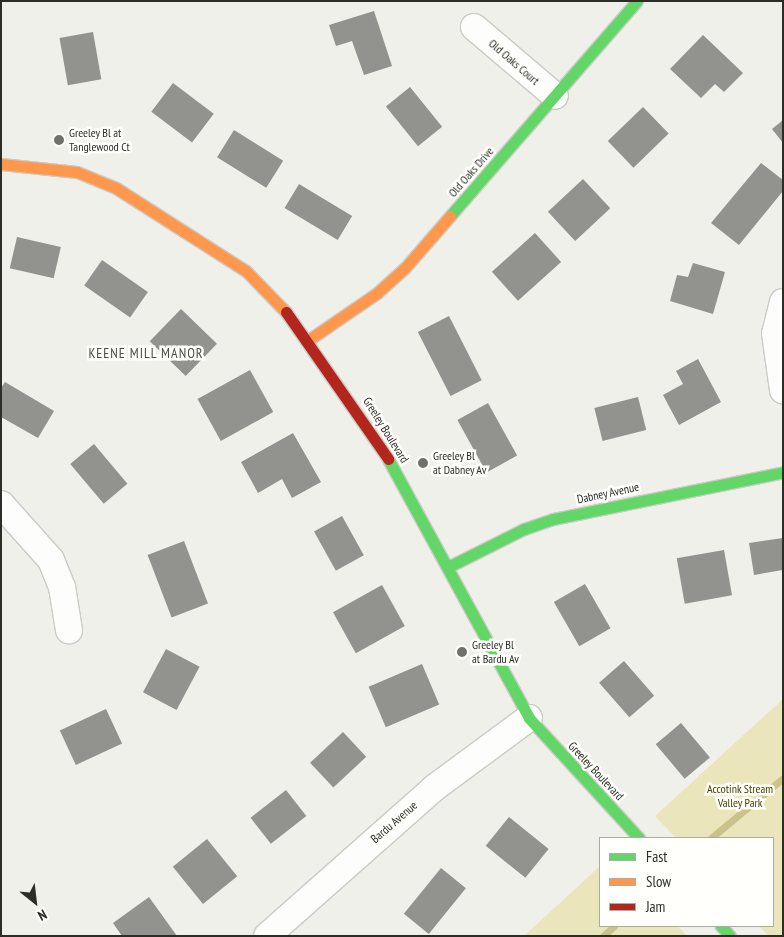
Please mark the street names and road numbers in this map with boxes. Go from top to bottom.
street label: Old Oaks Court [486,36,542,88]
street label: Old Oaks Drive [445,144,497,200]
street label: Greeley Boulevard [360,394,412,466]
street label: Dabney Avenue [575,479,641,507]
street label: Greeley Boulevard [565,739,627,803]
street label: Bardu Avenue [368,798,420,846]

